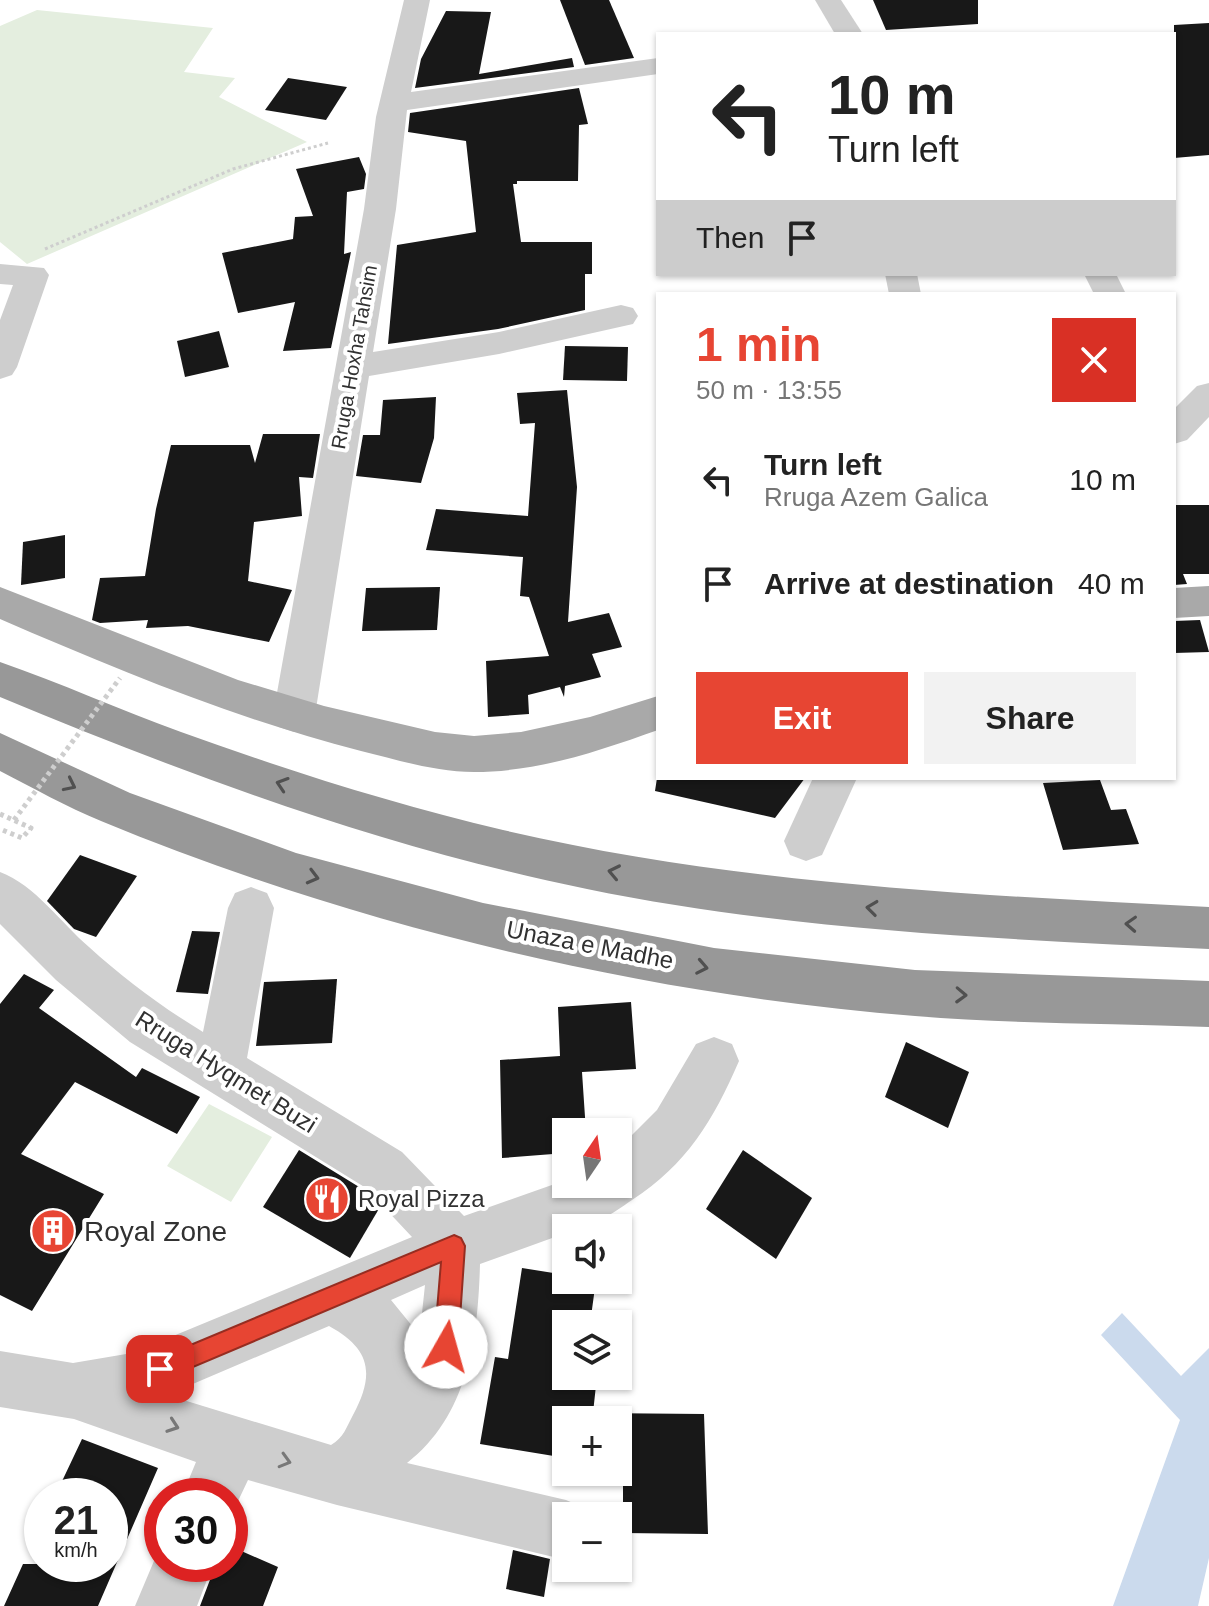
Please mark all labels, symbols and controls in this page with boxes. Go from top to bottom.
text: 10 m [828,63,956,126]
icon: left [696,64,800,168]
text: Turn left [828,129,959,170]
icon: arrive [780,216,824,260]
text: Then [696,221,764,254]
street label: Rruga Hoxha Tahsim [327,263,381,451]
text: 1 min [696,318,821,371]
button: close [1052,318,1136,402]
text: 50 m · 13:55 [696,375,842,405]
text: Turn left [764,448,882,481]
icon: left [696,458,740,502]
text: 10 m [1069,463,1136,496]
text: Rruga Azem Galica [764,482,988,512]
icon: arrive [696,562,740,606]
text: Arrive at destination [764,567,1054,600]
text: 40 m [1078,567,1145,600]
button: Exit [696,672,908,764]
button: Share [924,672,1136,764]
one-way arrow [62,775,77,791]
one-way arrow [276,777,290,793]
one-way arrow [608,865,621,882]
one-way arrow [305,868,319,885]
one-way arrow [865,900,879,917]
street label: Unaza e Madhe [504,915,676,974]
one-way arrow [1124,915,1137,932]
one-way arrow [696,958,709,975]
one-way arrow [955,986,968,1003]
street label: Rruga Hyqmet Buzi [131,1005,322,1138]
north arrow [552,1118,632,1198]
map controls [552,1118,632,1582]
restaurant icon: Royal Pizza [303,1175,351,1223]
place label: Royal Pizza [358,1185,485,1212]
building icon: Royal Zone [29,1207,77,1255]
button: sound [552,1214,632,1294]
place label: Royal Zone [84,1216,227,1247]
position arrow [404,1305,488,1389]
button: layers [552,1310,632,1390]
pin [126,1335,194,1403]
icon: arrive [138,1347,182,1391]
button: + [552,1406,632,1486]
one-way arrow [165,1416,179,1432]
one-way arrow [277,1452,291,1469]
speed limit sign: 30 [144,1478,248,1582]
text: 21 [54,1498,98,1542]
button: − [552,1502,632,1582]
text: km/h [54,1539,98,1561]

